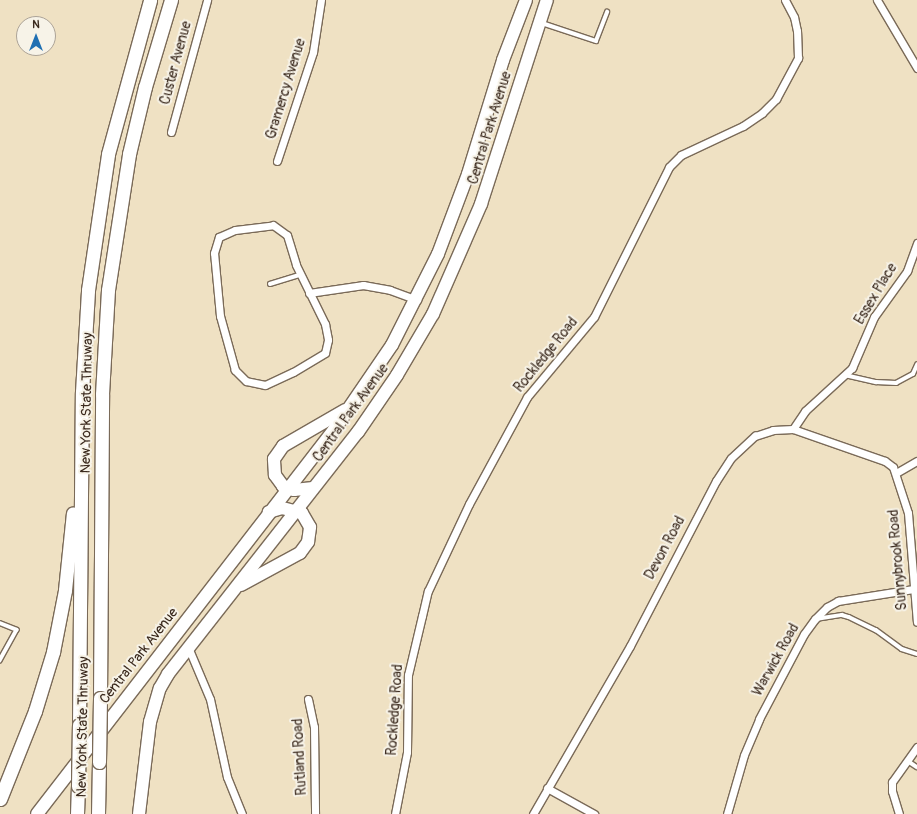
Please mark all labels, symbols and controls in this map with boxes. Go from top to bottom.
north arrow [16,16,56,56]
text: N [32,18,40,31]
street label: Custer Avenue [157,20,195,106]
street label: Gramercy Avenue [263,37,309,141]
street label: Central Park Avenue [465,70,515,186]
street label: Essex Place [851,260,901,328]
street label: Rockledge Road [511,314,581,396]
street label: New York State Thruway [77,332,97,474]
street label: Central Park Avenue [310,361,392,465]
street label: Sunnybrook Road [885,509,911,611]
street label: Devon Road [641,513,689,583]
street label: Central Park Avenue [96,605,182,707]
street label: Warwick Road [749,621,803,699]
street label: New York State Thruway [73,656,93,798]
street label: Rockledge Road [383,664,407,756]
street label: Rutland Road [290,718,310,796]

